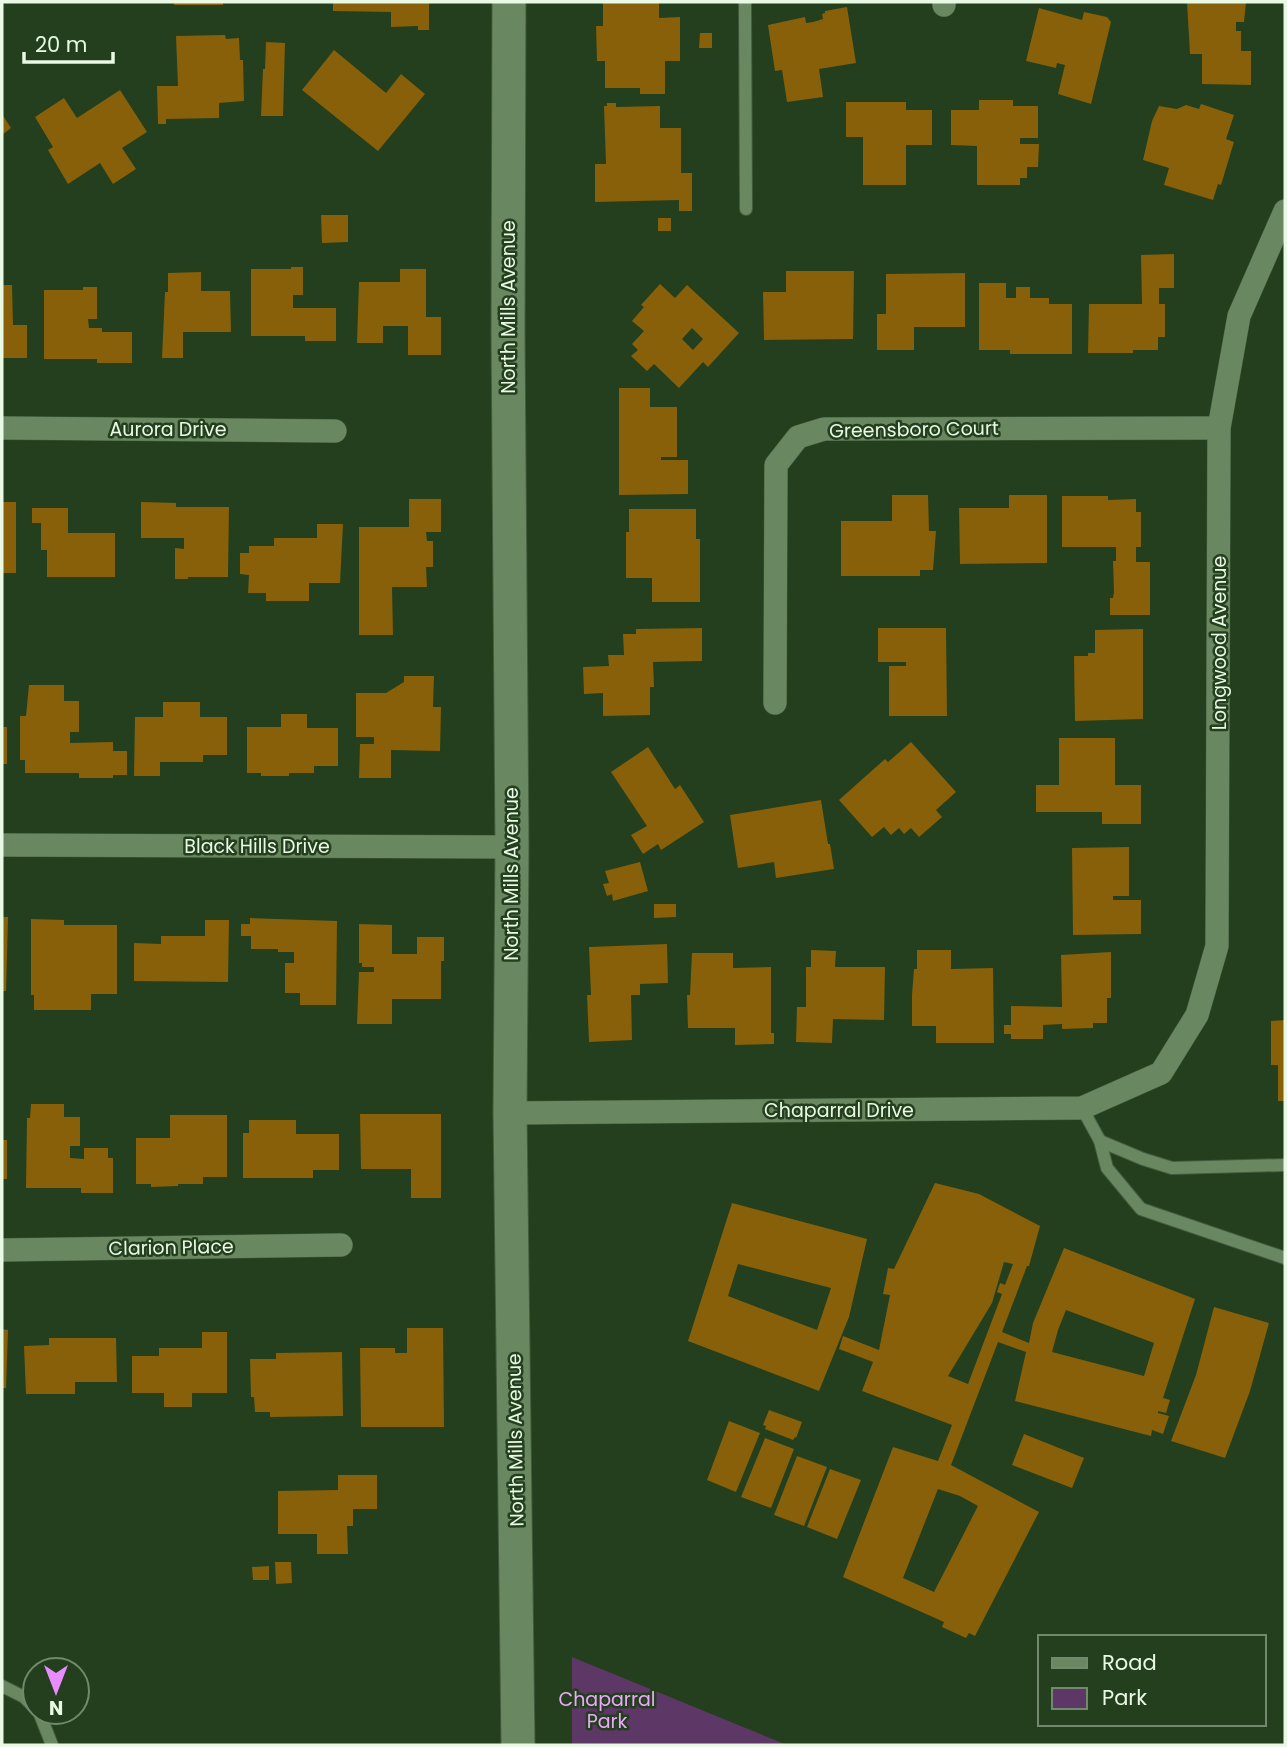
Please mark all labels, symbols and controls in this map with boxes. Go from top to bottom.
scale bar [24,21,114,65]
text: 20 m [35,30,88,59]
street label: North Mills Avenue [495,220,522,394]
street label: Greensboro Court [829,415,999,444]
street label: Aurora Drive [110,416,226,443]
street label: Longwood Avenue [1206,556,1233,730]
street label: North Mills Avenue [498,787,525,961]
street label: Black Hills Drive [184,833,330,860]
street label: Chaparral Drive [764,1097,914,1124]
street label: Clarion Place [108,1233,234,1262]
street label: North Mills Avenue [500,1353,531,1527]
legend [1038,1635,1266,1726]
text: Road [1102,1648,1157,1677]
north arrow [21,1656,91,1726]
text: Park [1102,1683,1147,1712]
park label: Chaparral Park [558,1686,656,1735]
text: N [49,1694,63,1721]

